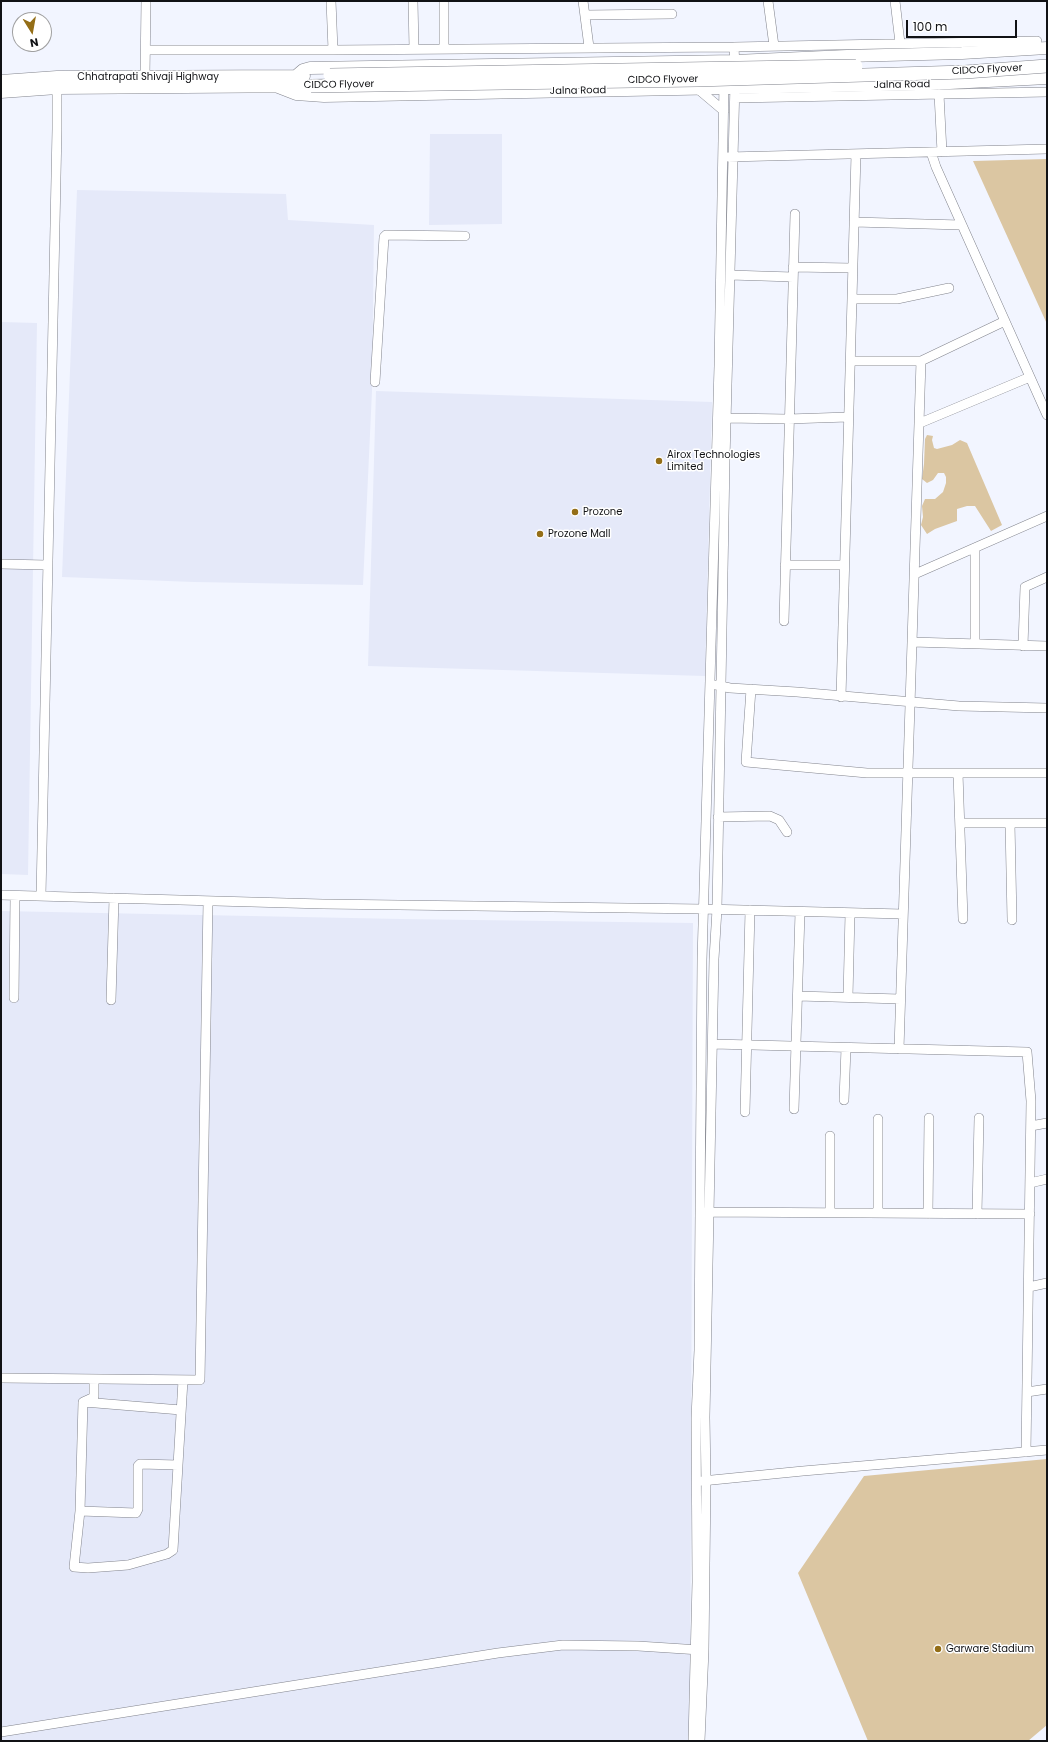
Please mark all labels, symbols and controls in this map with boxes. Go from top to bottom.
north arrow [12,12,52,52]
scale bar [908,12,1019,38]
text: 100 m [913,18,947,35]
text: N [29,34,40,51]
street label: CIDCO Flyover [951,62,1023,78]
street label: Chhatrapati Shivaji Highway [77,71,219,83]
street label: CIDCO Flyover [628,73,698,87]
street label: CIDCO Flyover [304,78,374,92]
street label: Jalna Road [874,79,930,91]
street label: Jalna Road [550,85,606,97]
place label: Airox Technologies Limited [667,449,760,472]
marker: Airox Technologies Limited [654,456,664,466]
place label: Prozone [583,506,622,518]
marker: Prozone [570,507,580,517]
place label: Prozone Mall [548,528,610,540]
marker: Prozone Mall [535,529,545,539]
place label: Garware Stadium [946,1643,1034,1655]
marker: Garware Stadium [933,1644,943,1654]

